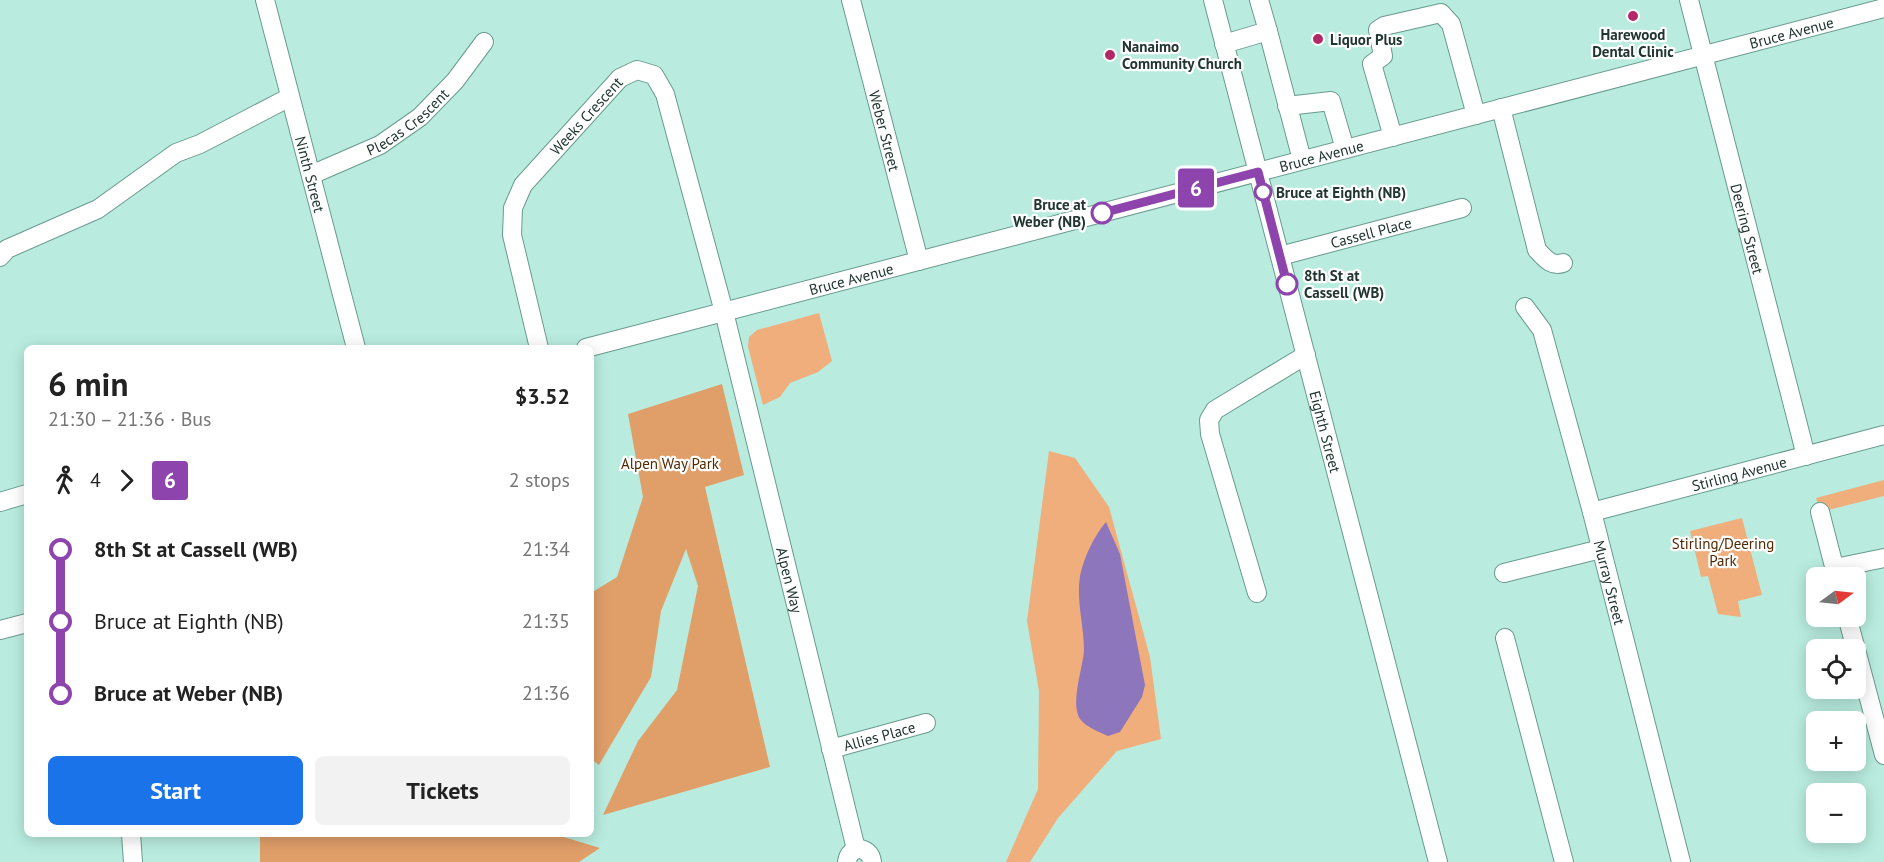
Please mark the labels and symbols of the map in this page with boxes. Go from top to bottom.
marker: Harewood Dental Clinic [1626,9,1640,23]
street label: Bruce Avenue [1747,12,1836,52]
place label: Harewood Dental Clinic [1592,25,1674,61]
place label: Liquor Plus [1330,30,1402,49]
marker: Liquor Plus [1311,32,1325,46]
place label: Nanaimo Community Church [1122,37,1242,73]
marker: Nanaimo Community Church [1103,48,1117,62]
street label: Weeks Crescent [546,72,626,159]
street label: Plecas Crescent [363,84,452,159]
street label: Weber Street [865,88,905,173]
street label: Ninth Street [291,134,330,214]
street label: Bruce Avenue [1277,135,1365,176]
line badge: 6 [1176,168,1216,207]
street label: Deering Street [1727,181,1768,276]
marker: Bruce at Eighth (NB) [1254,183,1272,201]
place label: Bruce at Eighth (NB) [1276,183,1406,202]
place label: Bruce at Weber (NB) [1013,195,1087,231]
marker: Bruce at Weber (NB) [1091,202,1113,224]
street label: Cassell Place [1328,212,1414,252]
street label: Bruce Avenue [807,258,895,299]
place label: 8th St at Cassell (WB) [1304,266,1384,302]
marker: 8th St at Cassell (WB) [1276,273,1298,295]
street label: Eighth Street [1306,388,1345,475]
street label: Stirling Avenue [1689,452,1788,495]
park label: Alpen Way Park [621,454,720,473]
park label: Stirling/Deering Park [1672,534,1774,570]
street label: Murray Street [1590,538,1630,627]
street label: Alpen Way [773,545,807,615]
north arrow [1806,567,1866,627]
street label: Allies Place [841,717,917,755]

